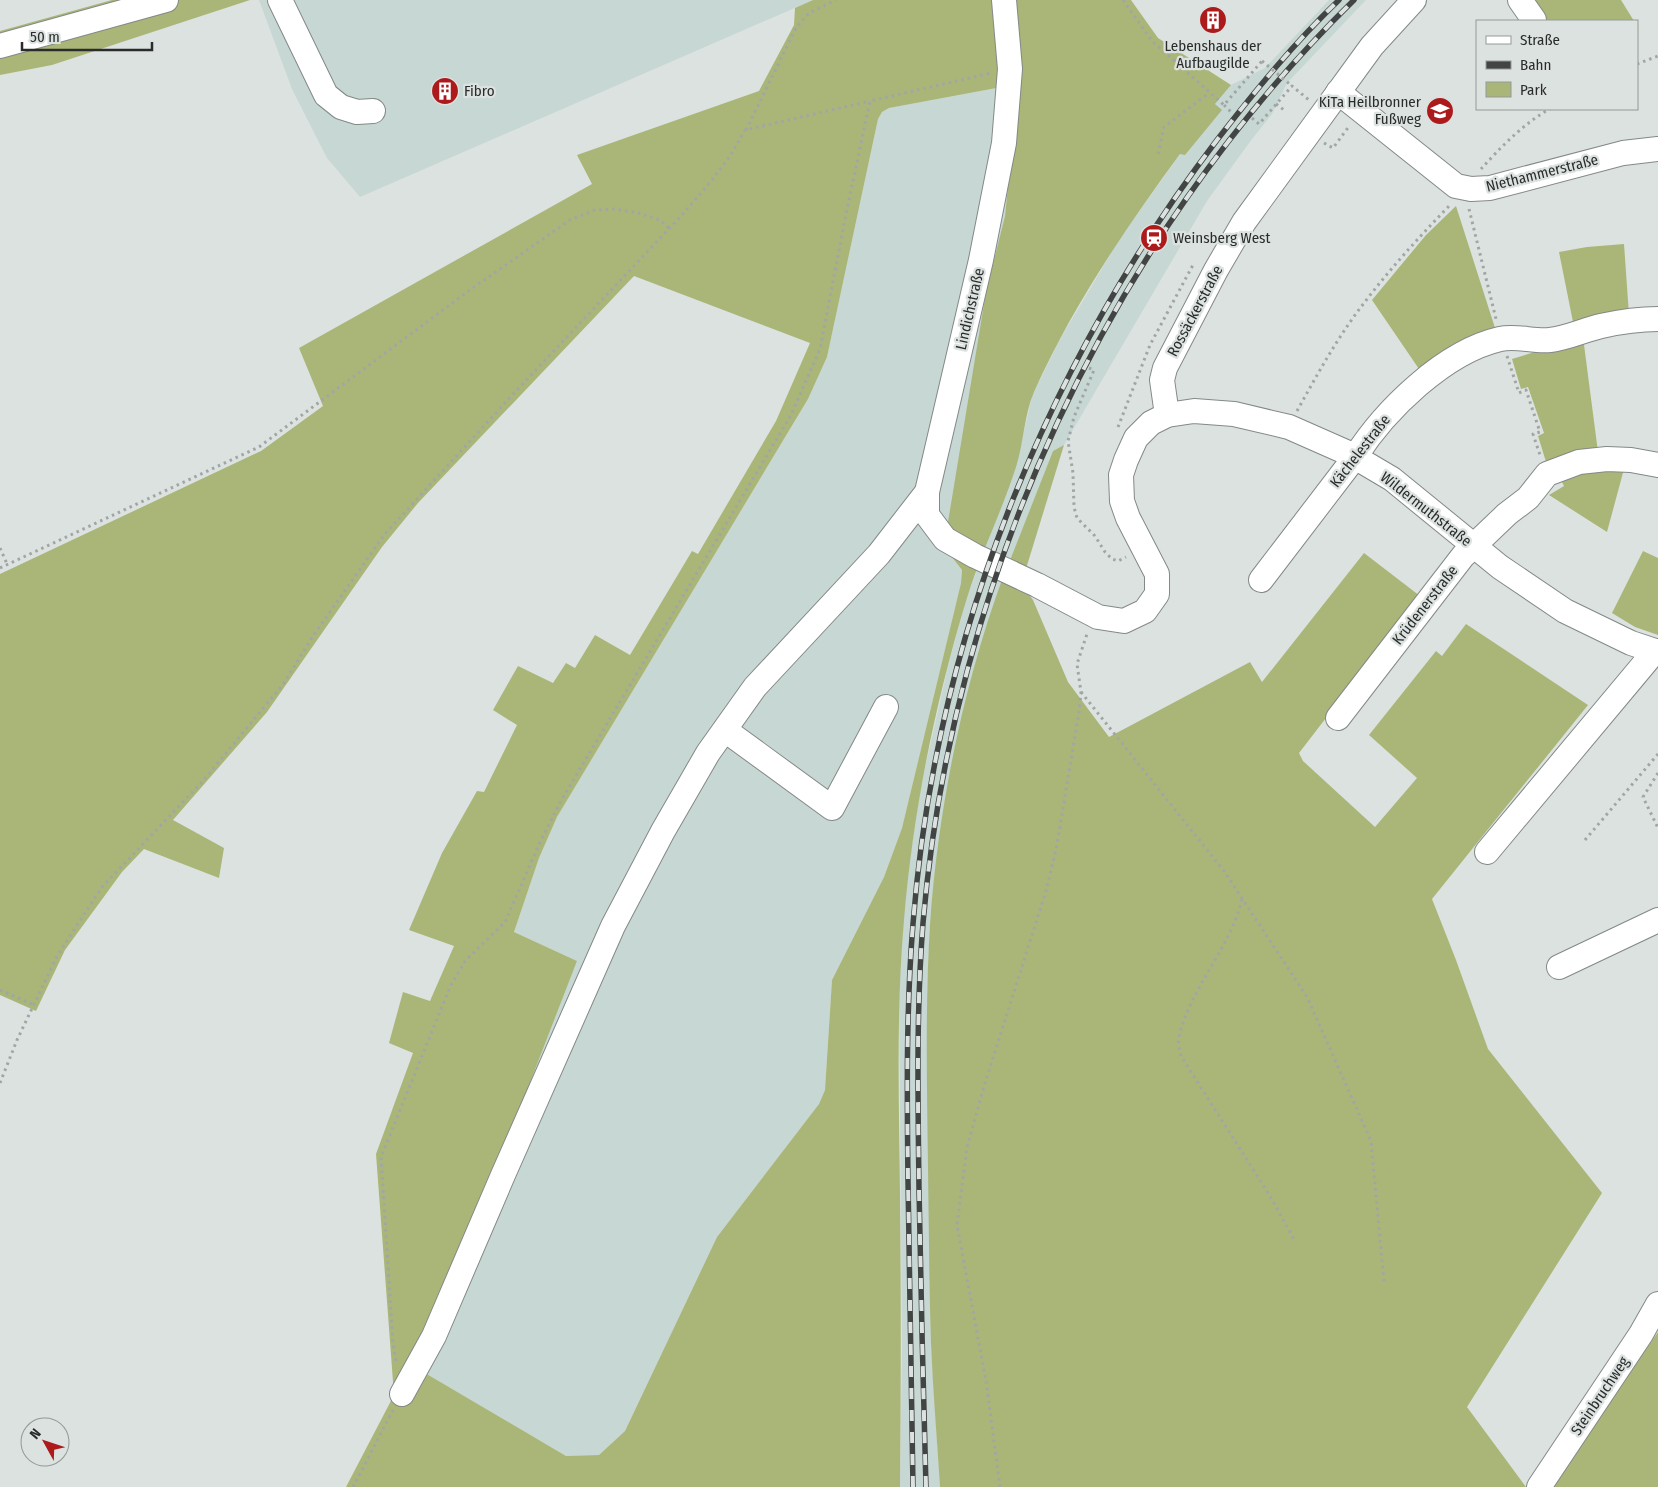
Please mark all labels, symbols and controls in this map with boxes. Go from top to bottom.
building icon: Lebenshaus der Aufbaugilde [1198,5,1228,35]
scale bar [22,20,152,52]
legend [1476,20,1638,110]
text: 50 m [30,28,60,46]
text: Straße [1520,31,1560,49]
place label: Lebenshaus der Aufbaugilde [1164,37,1262,72]
text: Bahn [1520,56,1551,74]
building icon: Fibro [430,76,460,106]
text: Park [1520,81,1547,99]
place label: Fibro [464,82,495,100]
place label: KiTa Heilbronner Fußweg [1319,93,1422,128]
school or university icon: KiTa Heilbronner Fußweg [1425,96,1455,126]
street label: Niethammerstraße [1484,150,1600,196]
station icon: Weinsberg West [1139,223,1169,253]
place label: Weinsberg West [1173,229,1270,247]
street label: Rossäckerstraße [1164,262,1226,360]
street label: Lindichstraße [952,266,988,352]
street label: Kächelestraße [1326,411,1394,491]
street label: Wildermuthstraße [1377,468,1475,550]
street label: Krüdenerstraße [1388,562,1462,648]
street label: Steinbruchweg [1567,1353,1633,1439]
north arrow [20,1417,70,1467]
text: N [26,1425,45,1443]

